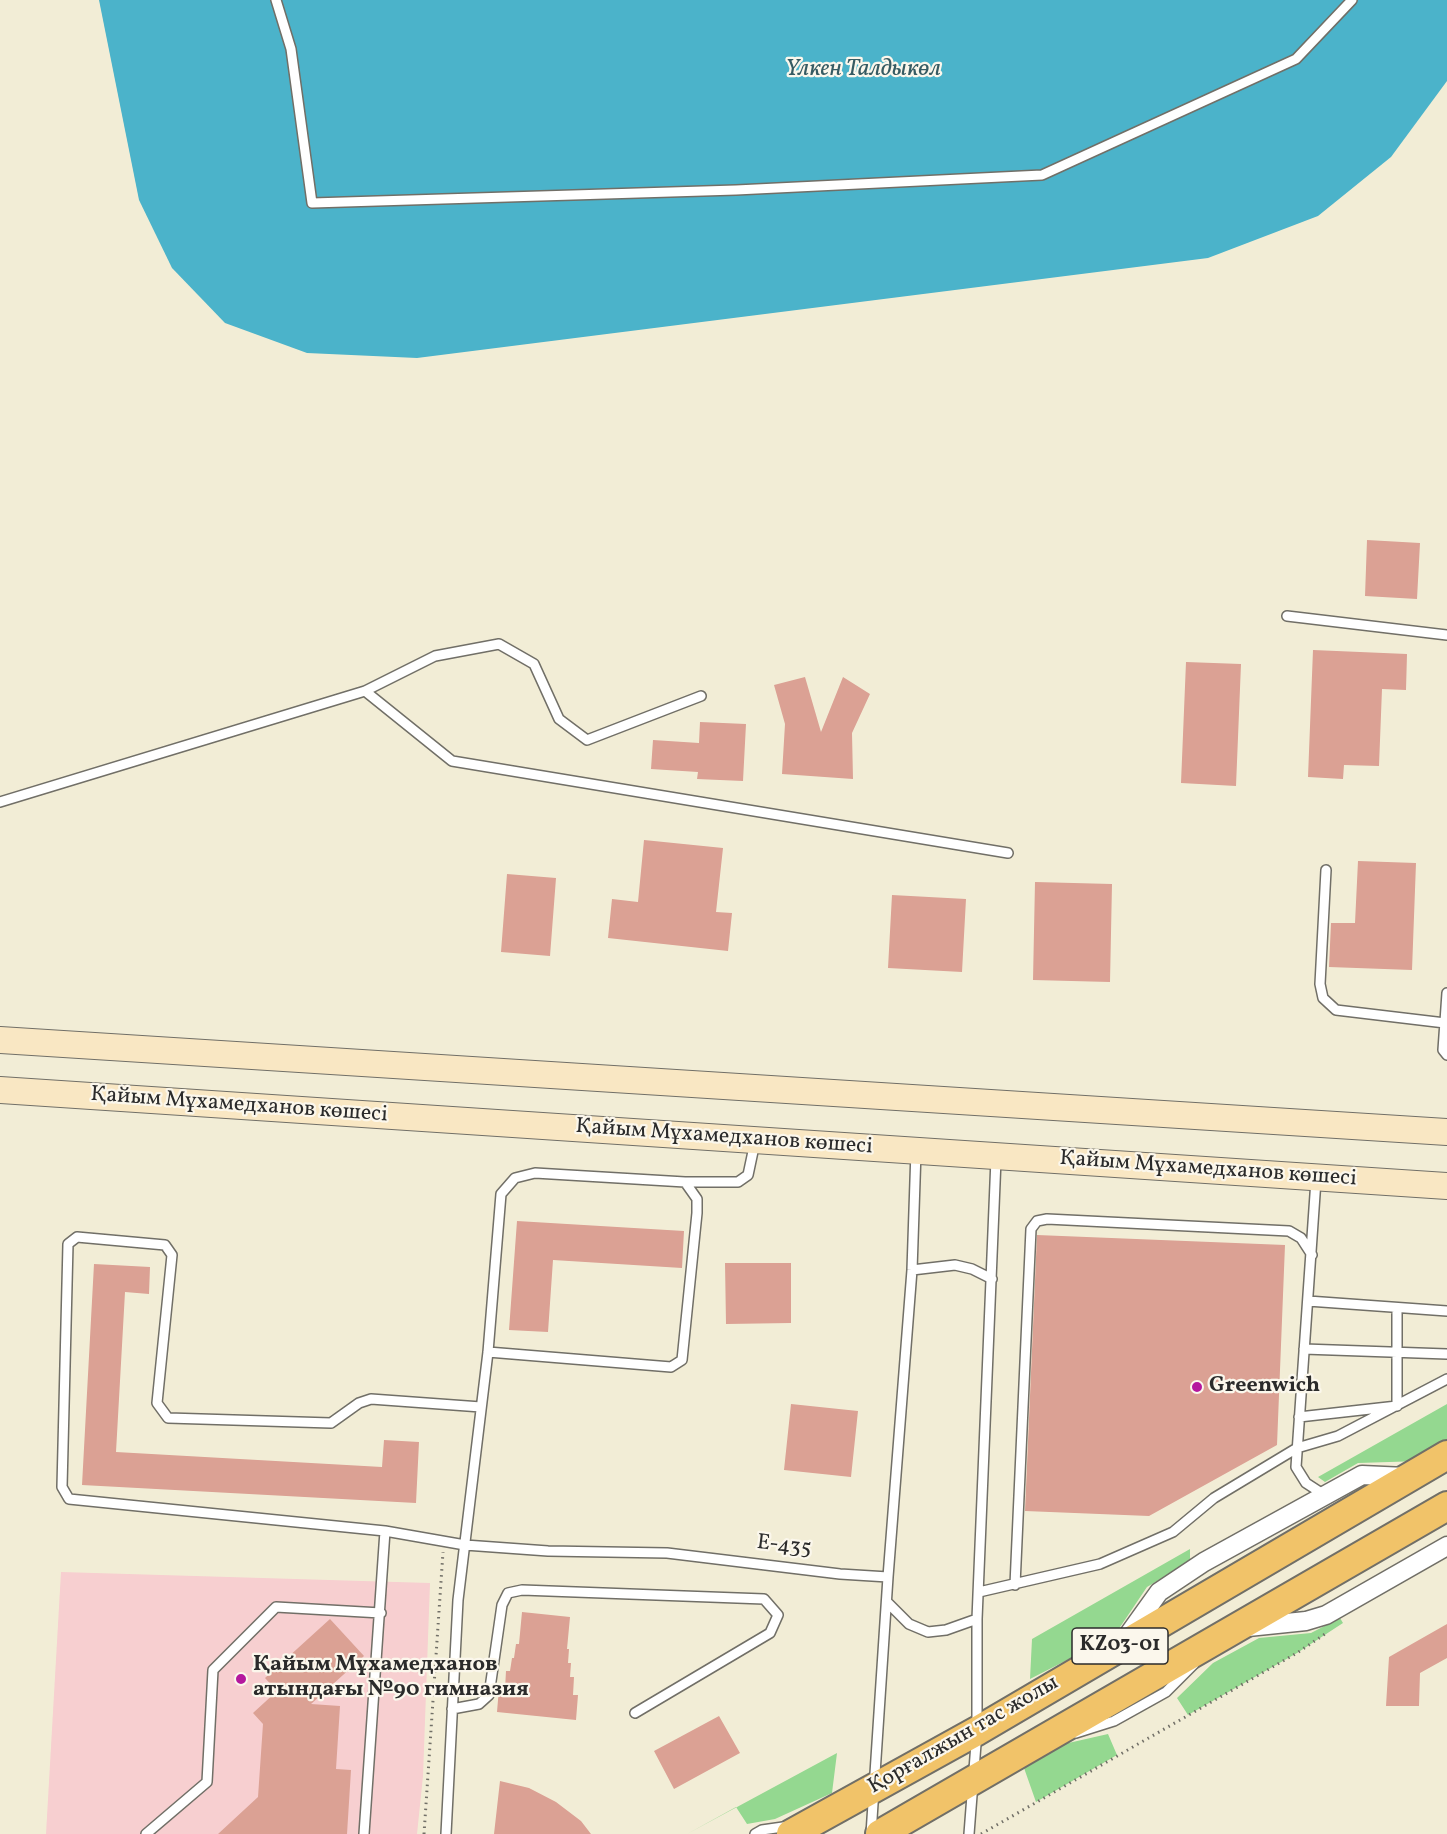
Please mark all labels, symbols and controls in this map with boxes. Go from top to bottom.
water label: Үлкен Талдыкөл [785,57,941,85]
street label: Қайым Мұхамедханов көшесі [90,1082,388,1130]
street label: Қайым Мұхамедханов көшесі [575,1114,873,1162]
street label: Қайым Мұхамедханов көшесі [1059,1146,1357,1194]
place label: Greenwich [1209,1374,1320,1400]
marker: Greenwich [1190,1380,1204,1394]
street label: Е-435 [755,1531,813,1563]
road number: KZ03-01 [1072,1628,1168,1664]
place label: Қайым Мұхамедханов атындағы №90 гимназия [253,1653,529,1705]
street label: Қорғалжын тас жолы [864,1671,1064,1801]
marker: Қайым Мұхамедханов атындағы №90 гимназия [234,1672,248,1686]

